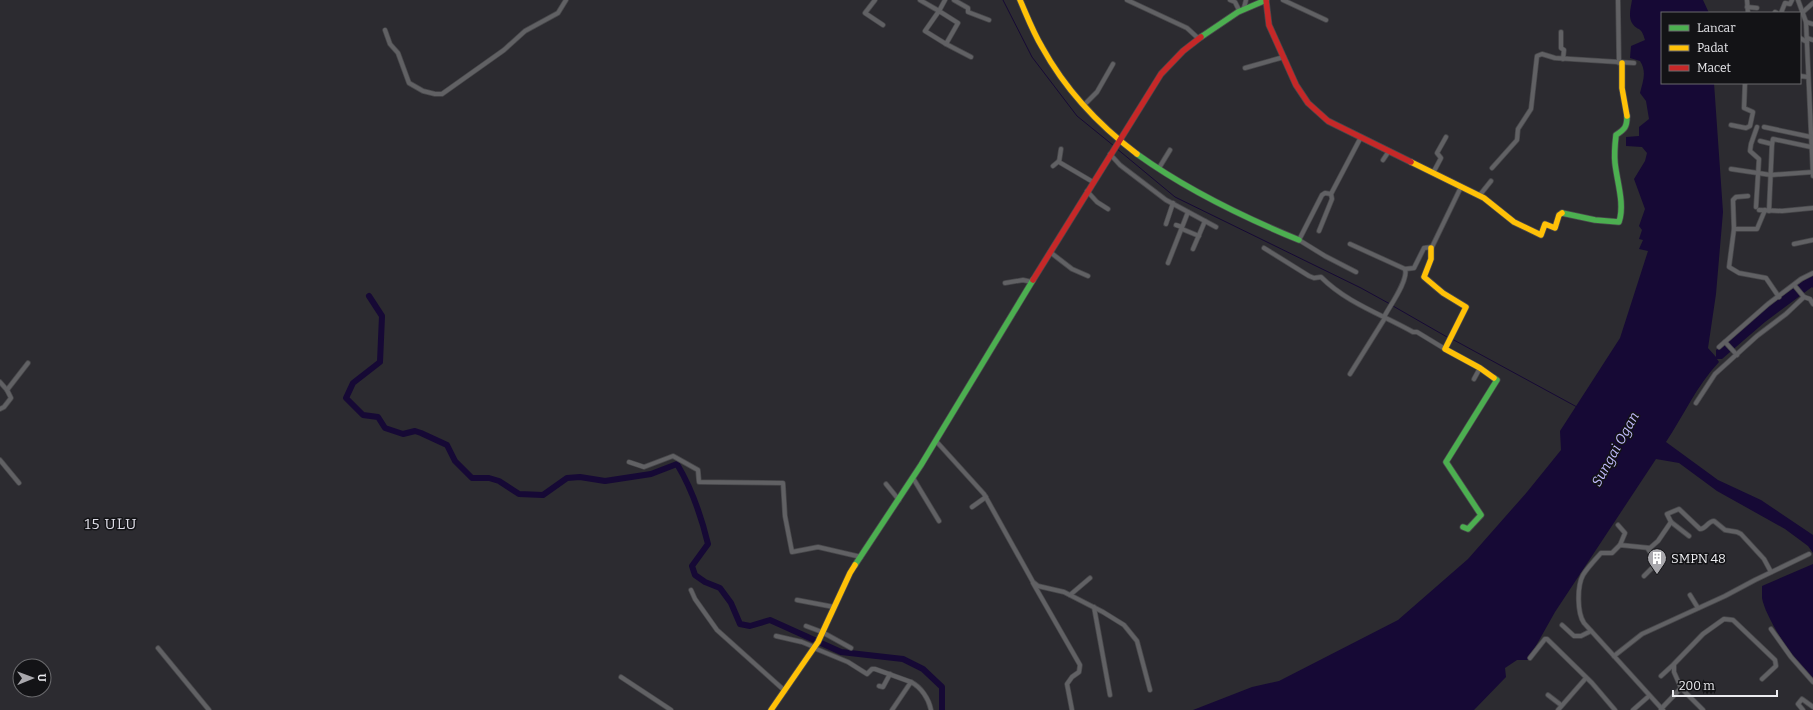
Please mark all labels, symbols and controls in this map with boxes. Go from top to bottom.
legend [1661,12,1801,84]
text: Lancar [1697,21,1736,35]
text: Padat [1697,41,1729,55]
text: Macet [1697,61,1732,75]
water label: Sungai Ogan [1588,409,1643,489]
district label: 15 ULU [84,515,138,533]
building icon: SMPN 48 [1646,547,1668,575]
place label: SMPN 48 [1671,551,1726,566]
north arrow [12,658,52,698]
scale bar [1673,672,1777,698]
text: U [35,674,48,682]
text: 200 m [1679,679,1715,693]

